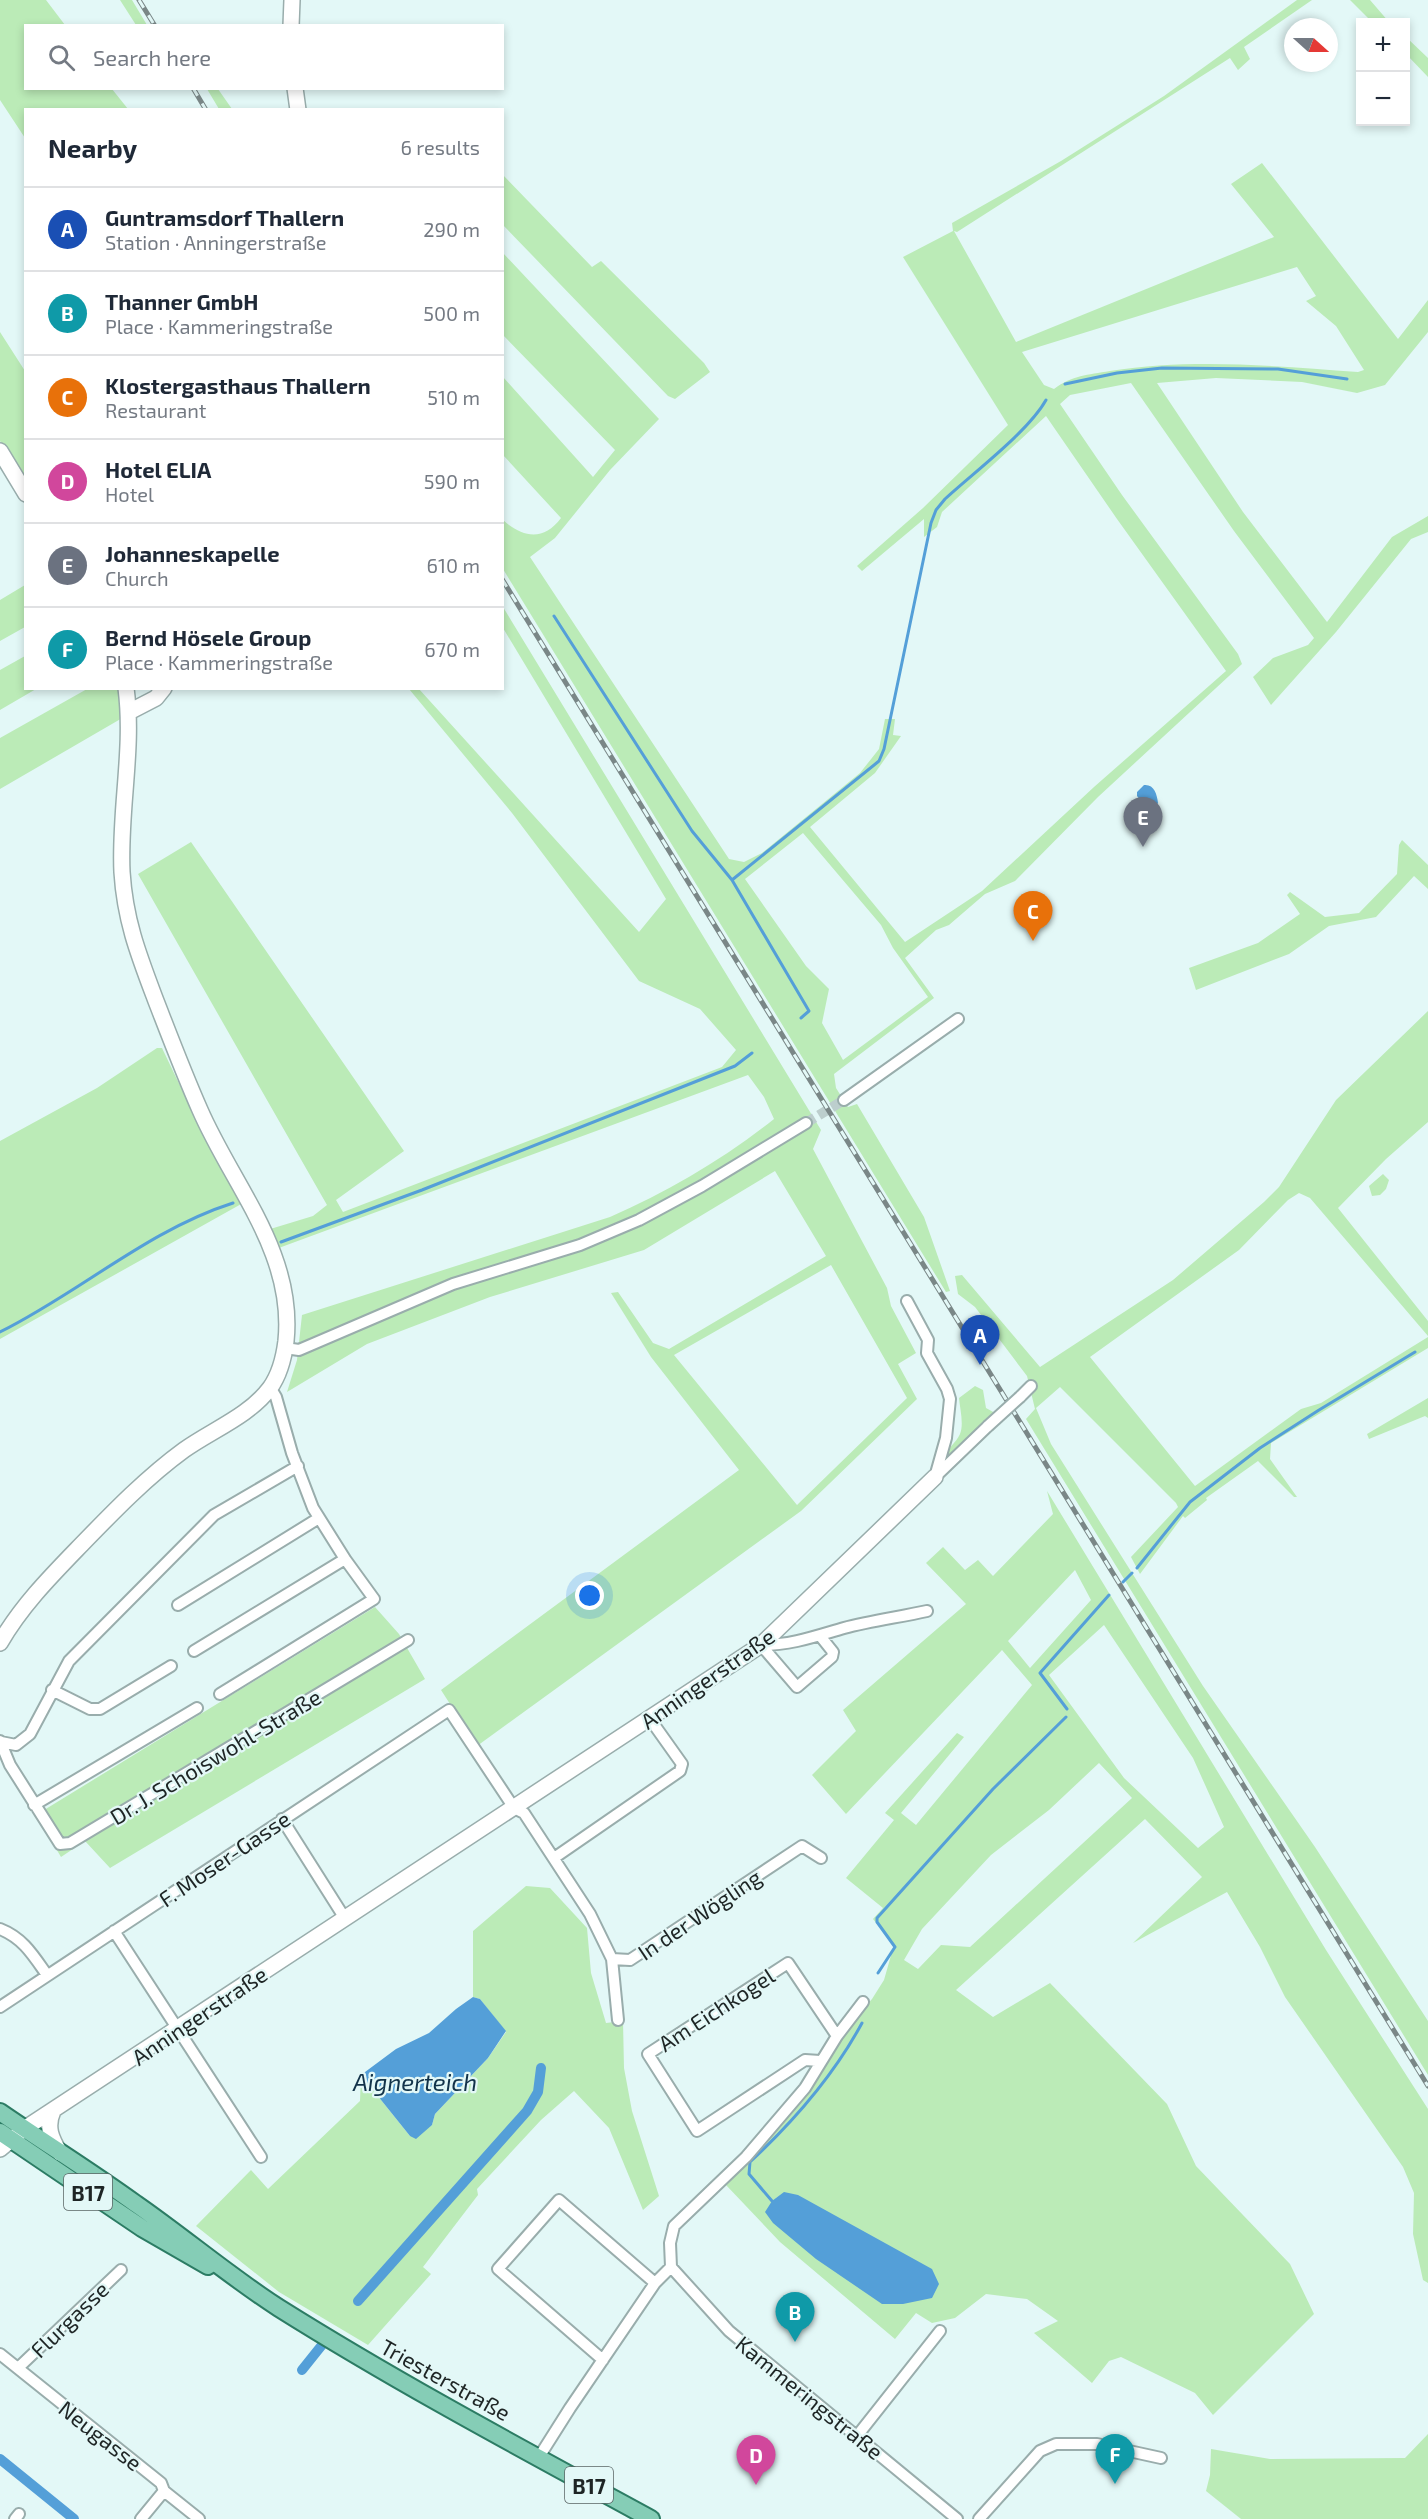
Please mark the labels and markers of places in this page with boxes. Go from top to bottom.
pin: E [1124,798,1162,847]
pin: C [1014,892,1052,941]
pin: A [960,1316,1000,1365]
pin: B [776,2292,814,2342]
pin: F [1096,2434,1134,2484]
pin: D [736,2436,776,2485]

